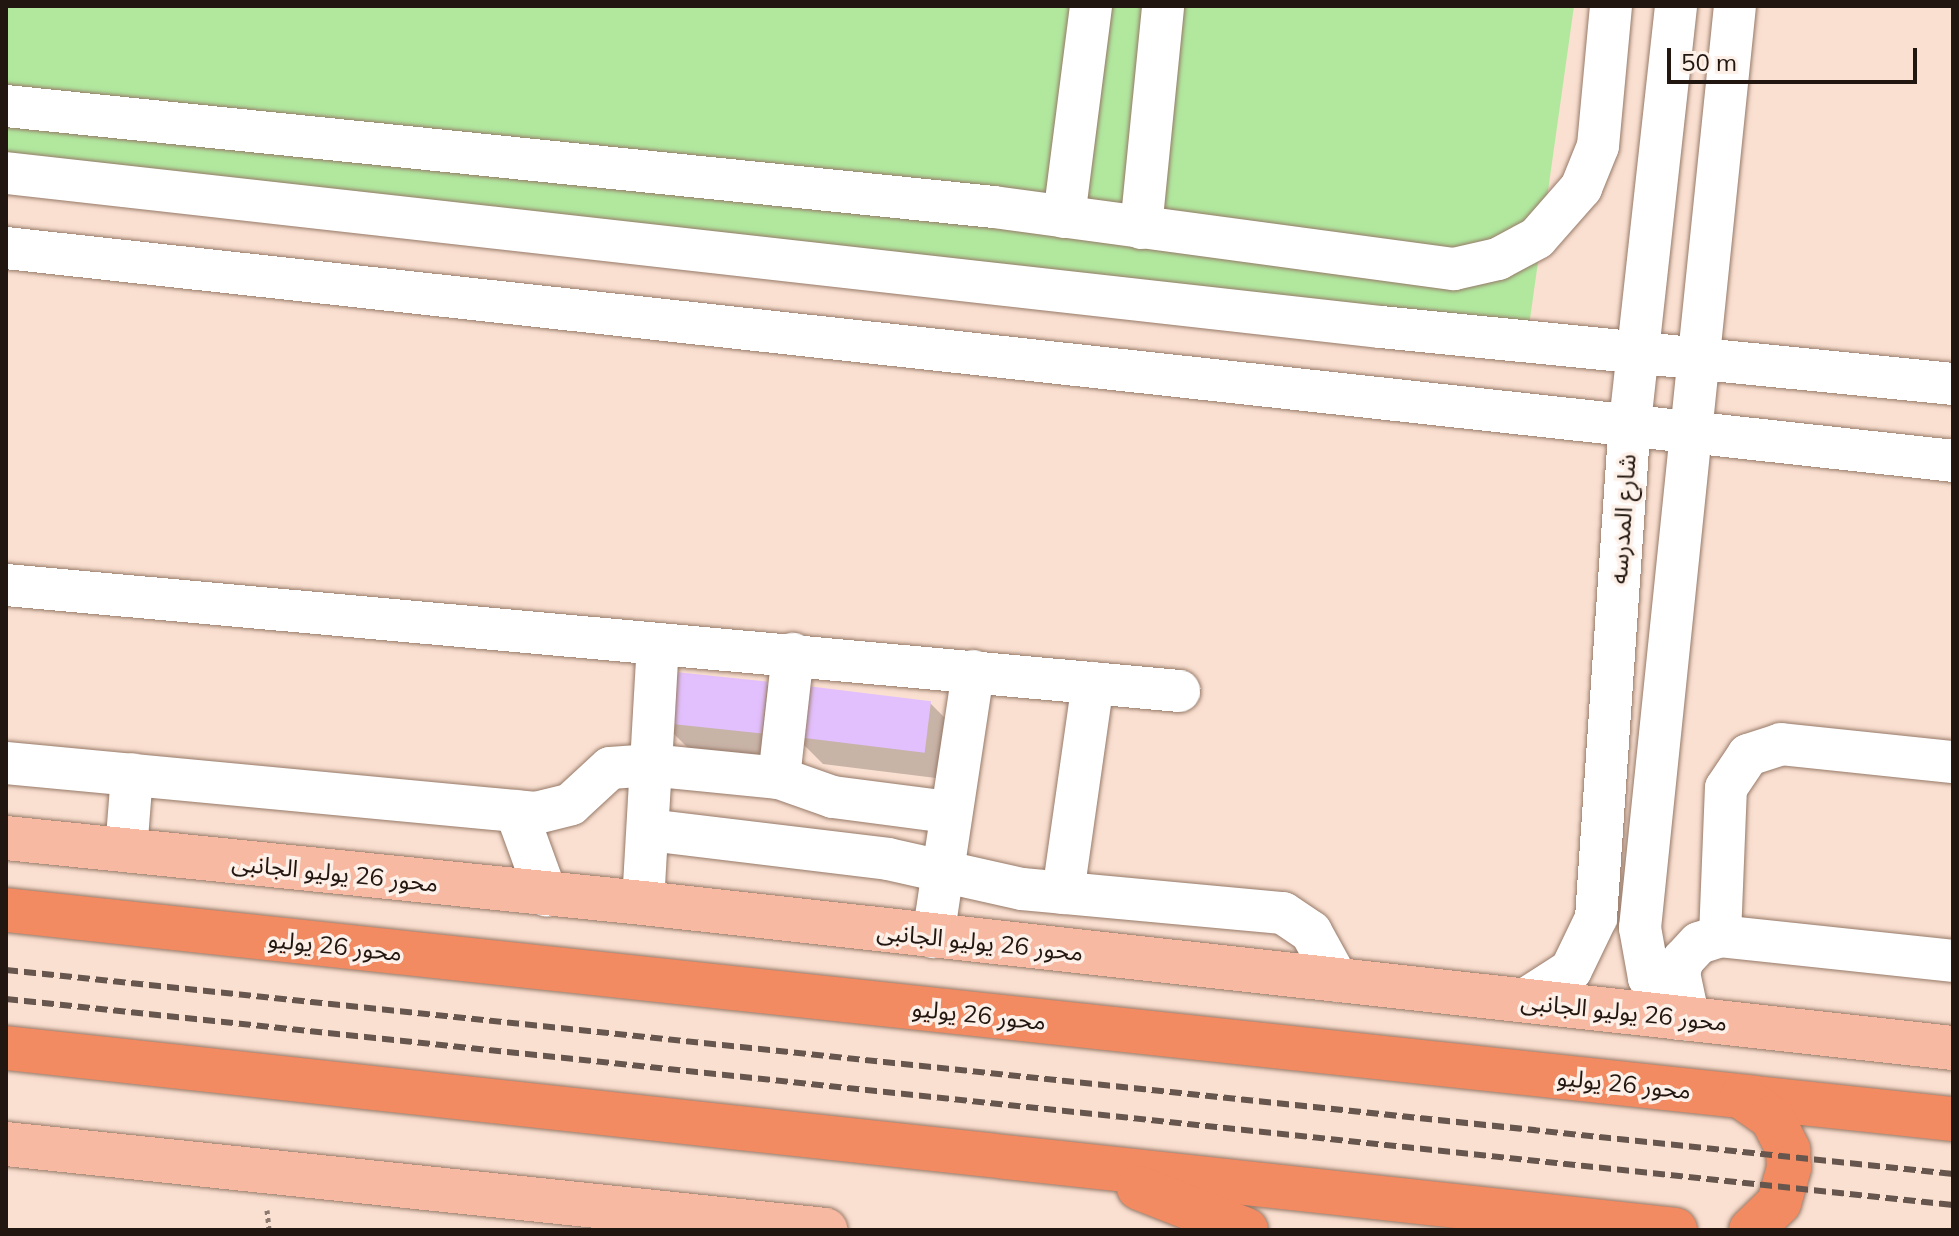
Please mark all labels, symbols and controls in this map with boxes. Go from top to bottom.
scale bar [1671,32,1921,82]
text: 50 m [1681,47,1737,77]
street label: شارع المدرسه [1604,453,1642,585]
street label: محور 26 يوليو الجانبى [230,848,440,898]
street label: محور 26 يوليو الجانبى [875,917,1085,967]
street label: محور 26 يوليو [267,925,403,967]
street label: محور 26 يوليو الجانبى [1519,987,1729,1037]
street label: محور 26 يوليو [911,994,1047,1036]
street label: محور 26 يوليو [1556,1063,1692,1105]

